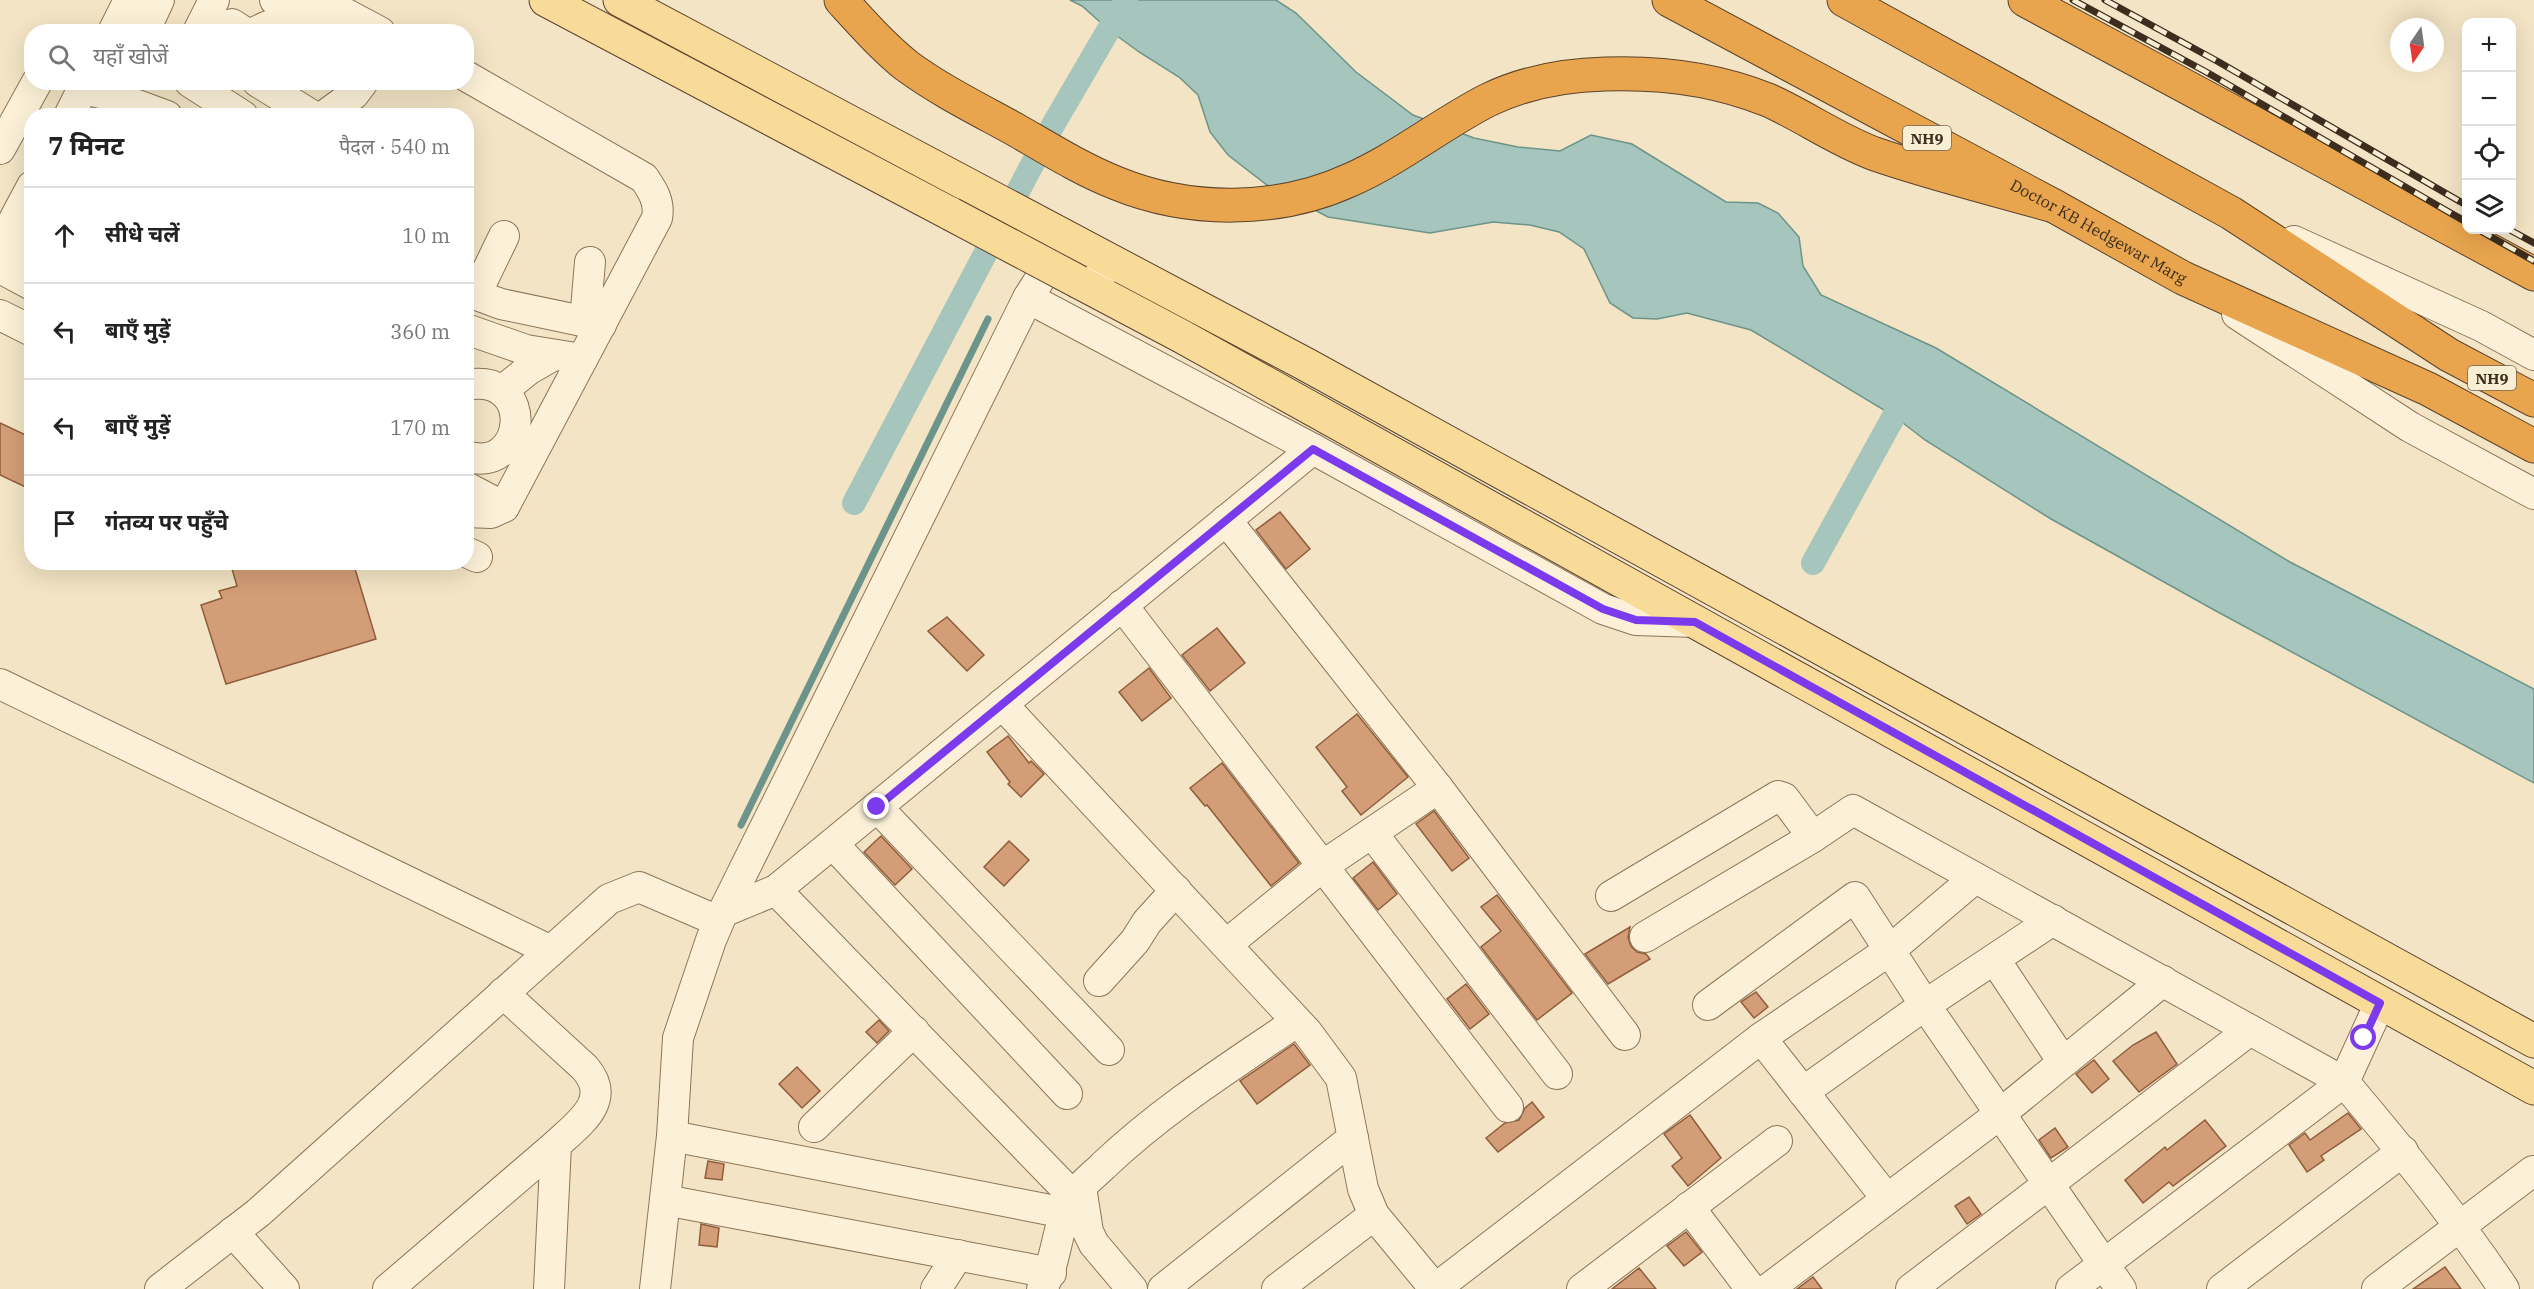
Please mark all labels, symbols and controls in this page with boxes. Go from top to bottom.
north arrow [2390,18,2444,72]
map controls [2462,18,2516,234]
button: + [2462,18,2516,72]
search box [24,24,474,90]
icon: search [45,41,78,74]
text: यहाँ खोजें [93,41,168,70]
button: − [2462,72,2516,126]
road number: NH9 [1903,126,1951,150]
button: locate [2462,126,2516,180]
text: 7 मिनट [48,128,124,162]
text: पैदल · 540 m [339,133,450,160]
street label: Doctor KB Hedgewar Marg [2007,175,2191,288]
button: layers [2462,180,2516,234]
icon: ahead [48,219,81,252]
text: सीधे चलें [105,219,179,248]
text: 10 m [402,222,450,249]
icon: left [48,315,81,348]
text: बाएँ मुड़ें [105,315,170,344]
text: 360 m [390,318,450,345]
road number: NH9 [2468,366,2516,390]
icon: left [48,411,81,444]
text: बाएँ मुड़ें [105,411,170,440]
text: 170 m [390,414,450,441]
icon: arrive [48,507,81,540]
text: गंतव्य पर पहुँचे [105,507,228,536]
route end [863,793,889,819]
route start [2350,1024,2376,1050]

